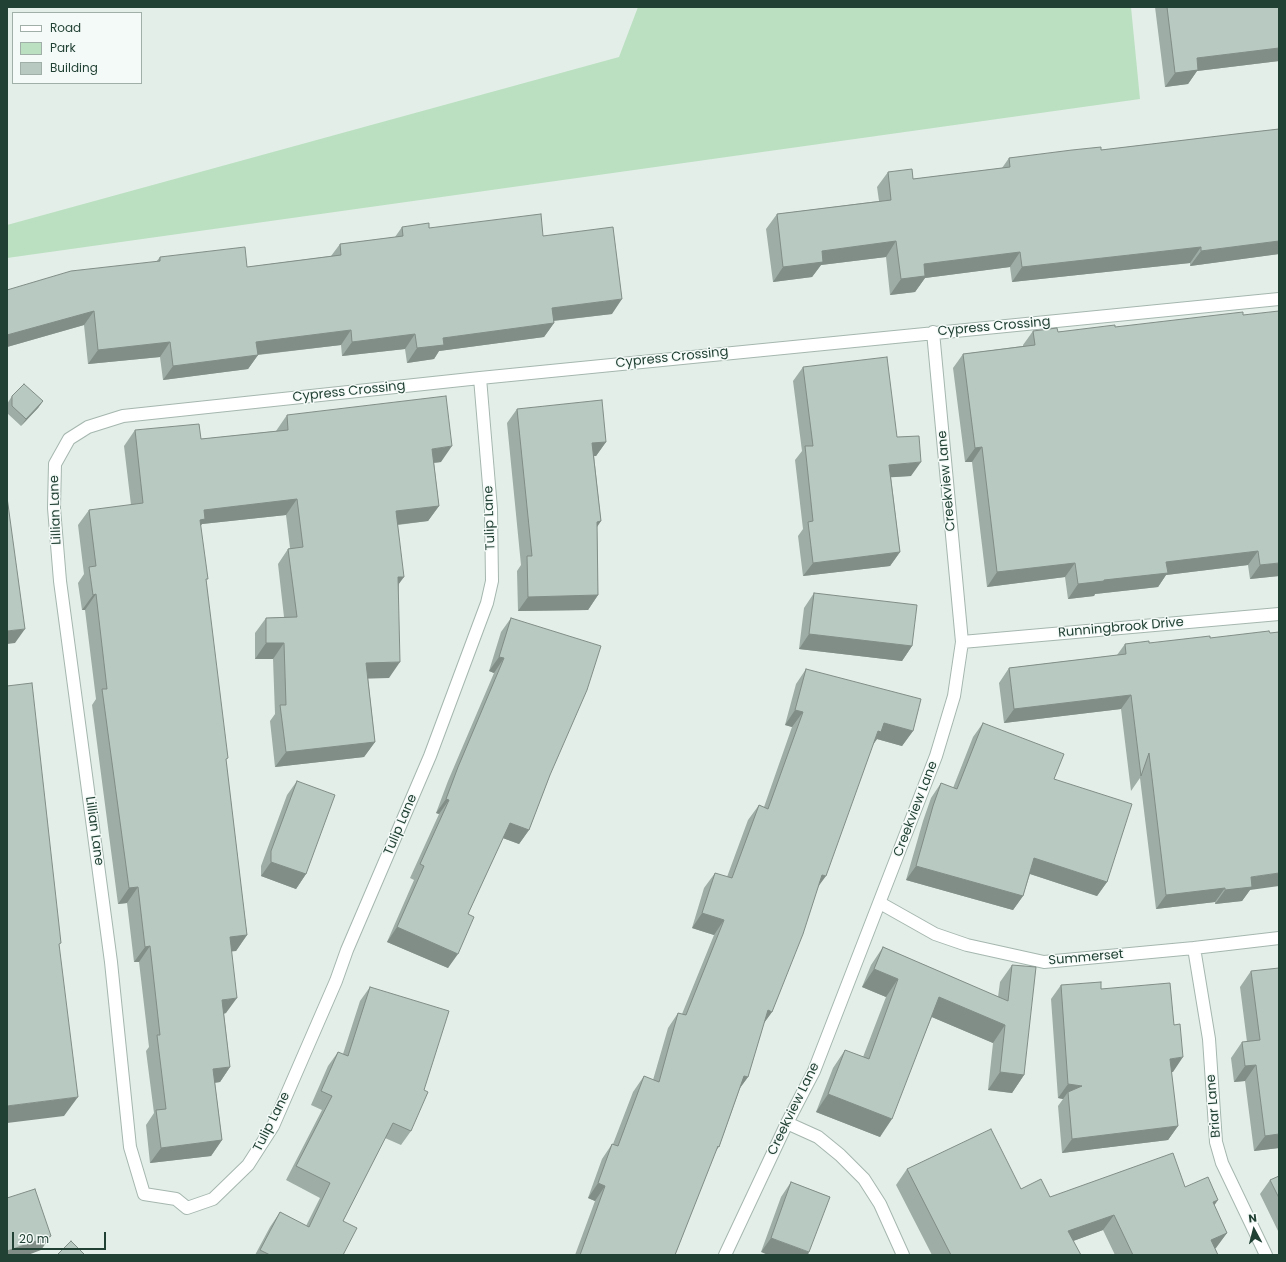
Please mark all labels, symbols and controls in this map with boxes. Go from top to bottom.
legend [12,12,142,84]
text: Road [50,19,81,36]
text: Park [50,39,76,56]
text: Building [50,59,98,76]
street label: Cypress Crossing [937,314,1051,340]
street label: Cypress Crossing [615,344,729,372]
street label: Cypress Crossing [292,378,406,406]
street label: Creekview Lane [935,430,959,532]
street label: Lillian Lane [47,475,65,545]
street label: Tulip Lane [481,485,499,551]
street label: Runningbrook Drive [1057,615,1185,641]
street label: Creekview Lane [891,759,941,859]
street label: Tulip Lane [381,792,421,858]
street label: Lillian Lane [81,795,107,867]
street label: Summerset [1048,947,1124,969]
street label: Creekview Lane [765,1060,823,1158]
street label: Briar Lane [1203,1073,1225,1139]
street label: Tulip Lane [250,1090,294,1154]
north arrow [1234,1210,1274,1250]
text: N [1247,1210,1258,1227]
scale bar [14,1224,108,1250]
text: 20 m [19,1230,49,1247]

